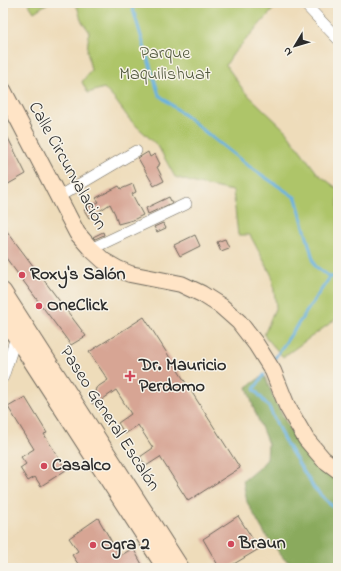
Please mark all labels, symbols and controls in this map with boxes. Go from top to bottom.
north arrow [275,26,315,66]
park label: Parque Maquilishuat [119,41,211,88]
text: N [279,44,297,59]
street label: Calle Circunvalación [21,97,113,235]
place label: Roxy's Salón [30,262,126,289]
marker: Roxy's Salón [17,270,27,280]
place label: OneClick [47,293,109,319]
marker: OneClick [34,301,44,311]
street label: Paseo General Escalón [52,341,166,497]
place label: Dr. Mauricio Perdomo [138,353,226,400]
marker: Dr. Mauricio Perdomo [124,370,136,382]
place label: Casalco [52,453,111,479]
marker: Casalco [39,461,49,471]
place label: Braun [238,531,286,557]
place label: Ogra 2 [101,532,150,559]
marker: Braun [226,539,236,549]
marker: Ogra 2 [88,540,98,550]

